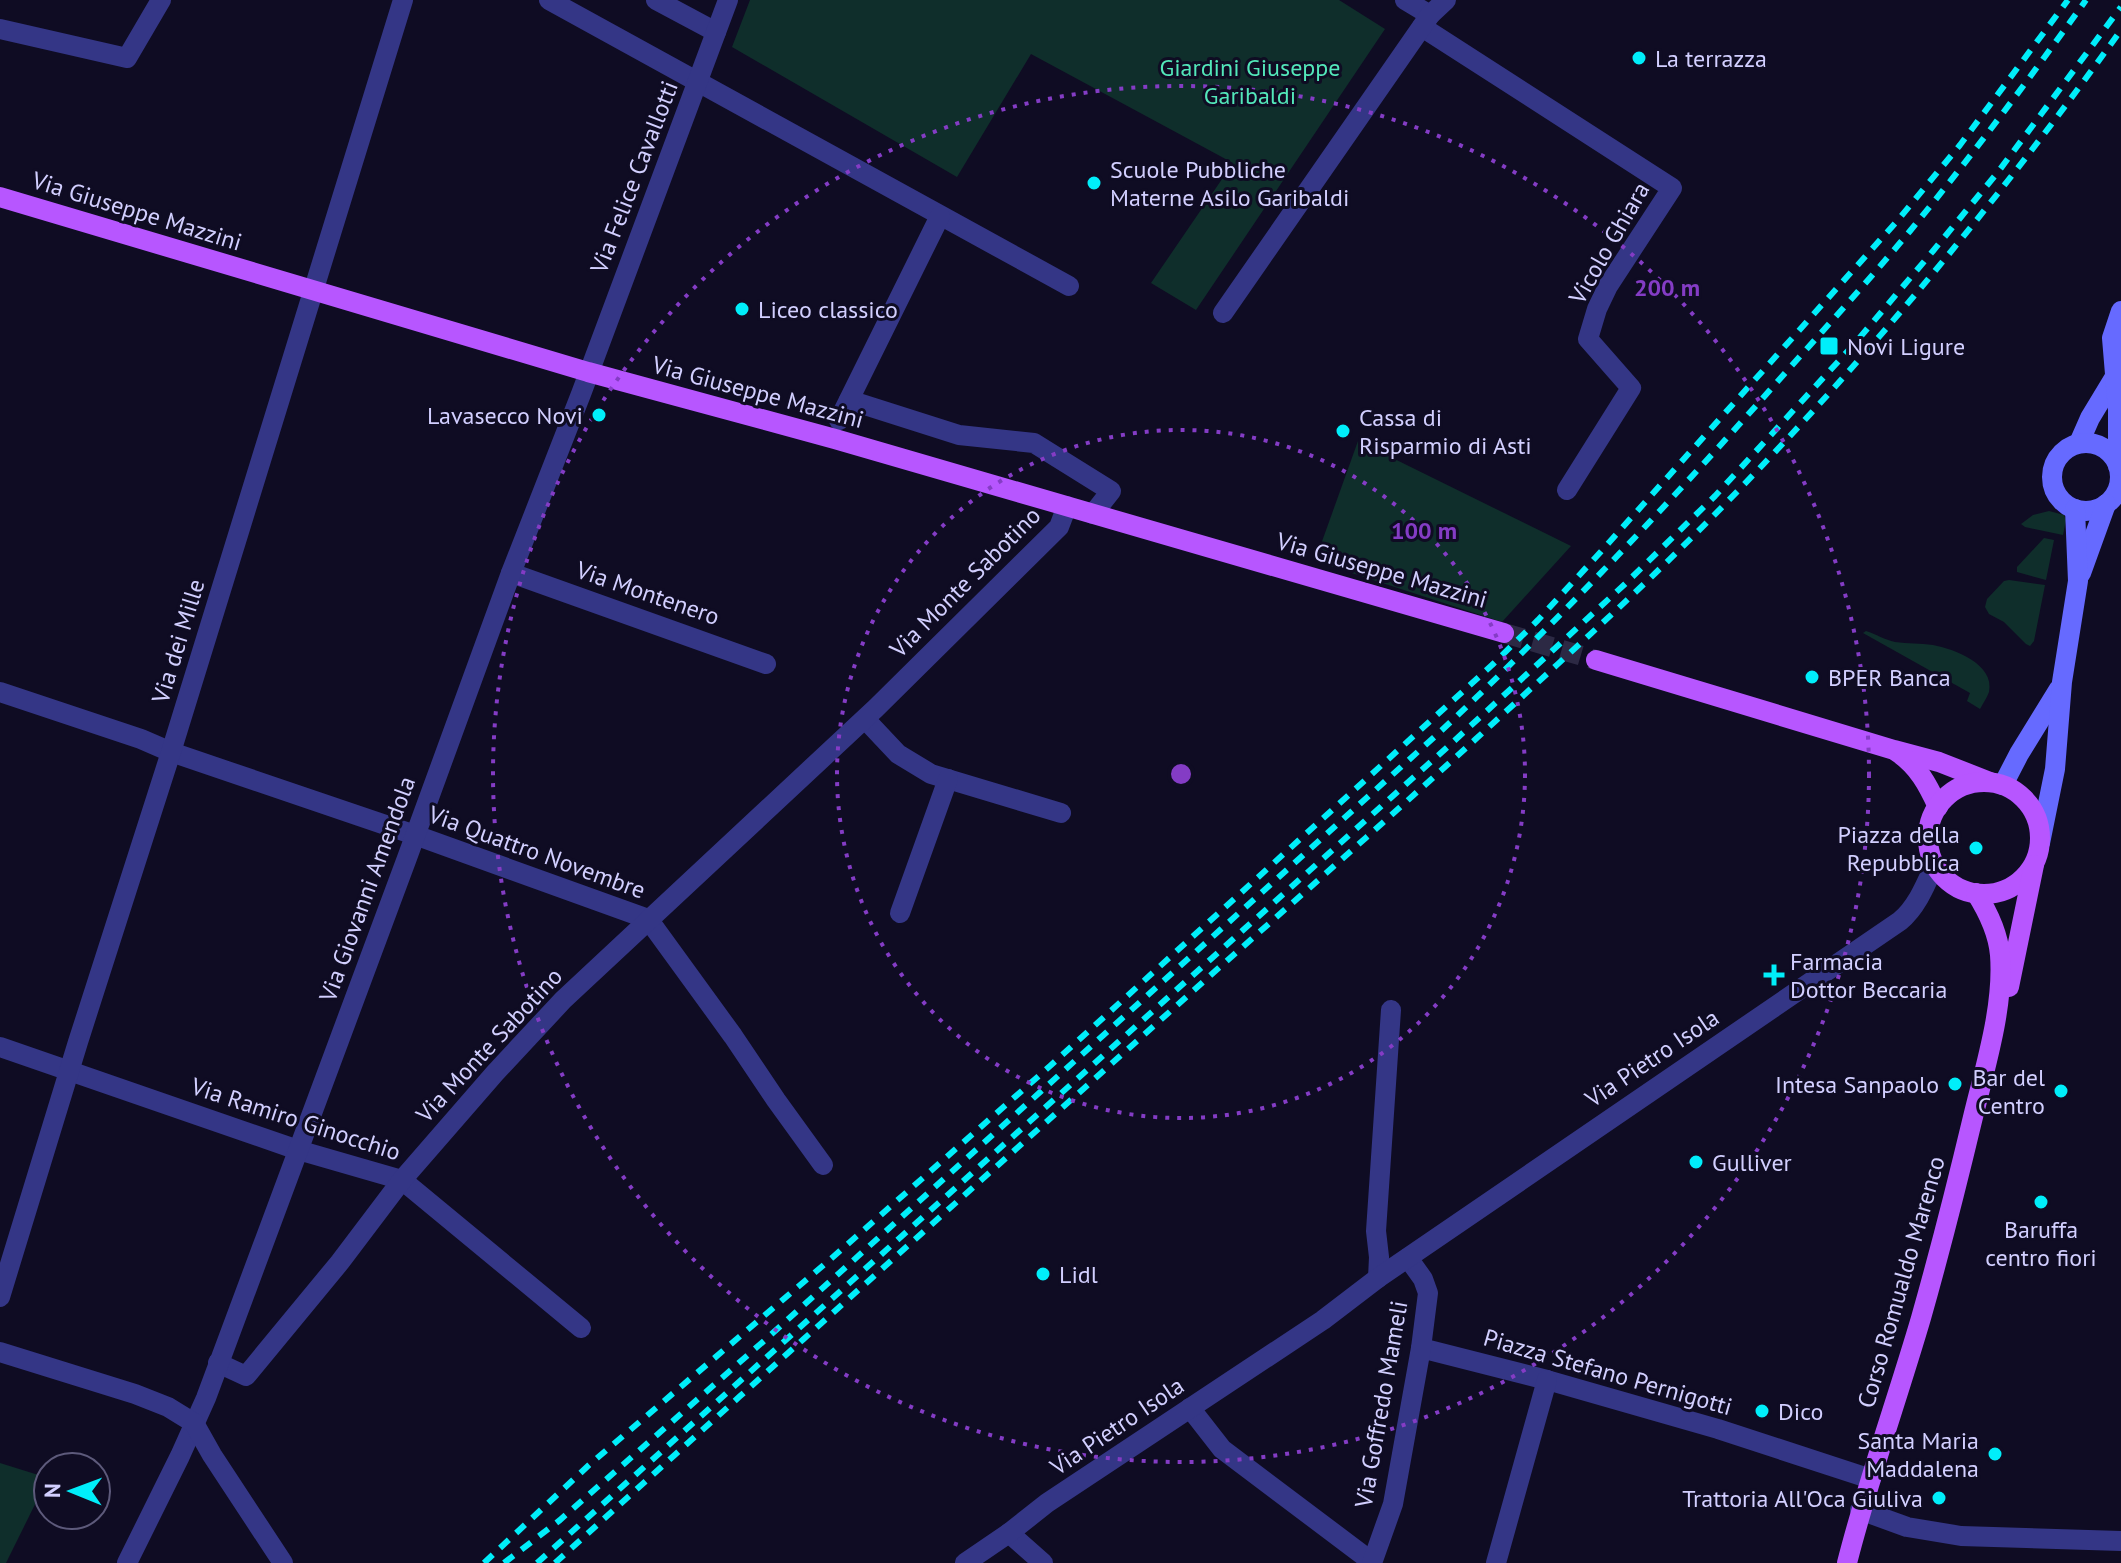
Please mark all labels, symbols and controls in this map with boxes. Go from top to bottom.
place label: La terrazza [1655,43,1767,74]
marker: La terrazza [1630,49,1648,67]
park label: Giardini Giuseppe Garibaldi [1159,52,1341,111]
street label: Via Felice Cavallotti [583,76,685,279]
place label: Scuole Pubbliche Materne Asilo Garibaldi [1110,154,1349,213]
street label: Via Giuseppe Mazzini [27,164,246,258]
marker: Scuole Pubbliche Materne Asilo Garibaldi [1085,174,1103,192]
street label: Vicolo Ghiara [1561,176,1656,310]
text: 200 m [1634,272,1700,303]
place label: Liceo classico [758,294,898,325]
marker: Liceo classico [733,300,751,318]
place label: Novi Ligure [1847,331,1965,362]
marker: Novi Ligure [1818,335,1840,357]
street label: Via Giuseppe Mazzini [648,349,867,435]
place label: Lavasecco Novi [427,400,583,431]
place label: Cassa di Risparmio di Asti [1359,402,1532,461]
marker: Lavasecco Novi [590,406,608,424]
marker: Cassa di Risparmio di Asti [1334,422,1352,440]
street label: Via Monte Sabotino [882,500,1047,665]
text: 100 m [1391,515,1457,546]
street label: Via Giuseppe Mazzini [1272,525,1491,615]
street label: Via Montenero [571,554,724,632]
street label: Via dei Mille [144,575,212,708]
place label: BPER Banca [1828,662,1951,693]
marker: BPER Banca [1803,668,1821,686]
centre of rings [1167,760,1195,788]
street label: Via Giovanni Amendola [311,772,422,1007]
street label: Via Quattro Novembre [423,798,650,906]
place label: Piazza della Repubblica [1837,819,1960,878]
marker: Piazza della Repubblica [1967,839,1985,857]
place label: Farmacia Dottor Beccaria [1790,946,1947,1005]
street label: Via Monte Sabotino [408,961,569,1130]
marker: Farmacia Dottor Beccaria [1765,966,1783,984]
street label: Via Pietro Isola [1578,1002,1725,1115]
place label: Bar del Centro [1972,1062,2045,1121]
place label: Intesa Sanpaolo [1775,1069,1939,1100]
street label: Via Ramiro Ginocchio [186,1070,405,1167]
marker: Intesa Sanpaolo [1946,1075,1964,1093]
marker: Bar del Centro [2052,1082,2070,1100]
place label: Gulliver [1712,1147,1792,1178]
marker: Gulliver [1687,1153,1705,1171]
street label: Corso Romualdo Marenco [1850,1153,1952,1411]
marker: Baruffa centro fiori [2032,1193,2050,1211]
place label: Baruffa centro fiori [1985,1214,2097,1273]
place label: Lidl [1059,1259,1098,1290]
marker: Lidl [1034,1265,1052,1283]
street label: Via Goffredo Mameli [1347,1298,1414,1511]
street label: Piazza Stefano Pernigotti [1480,1322,1736,1422]
street label: Via Pietro Isola [1043,1370,1190,1483]
place label: Dico [1778,1396,1823,1427]
marker: Dico [1753,1402,1771,1420]
place label: Santa Maria Maddalena [1857,1425,1979,1484]
marker: Santa Maria Maddalena [1986,1445,2004,1463]
north arrow [32,1451,112,1531]
text: N [38,1483,66,1498]
place label: Trattoria All'Oca Giuliva [1682,1483,1923,1514]
marker: Trattoria All'Oca Giuliva [1930,1489,1948,1507]

